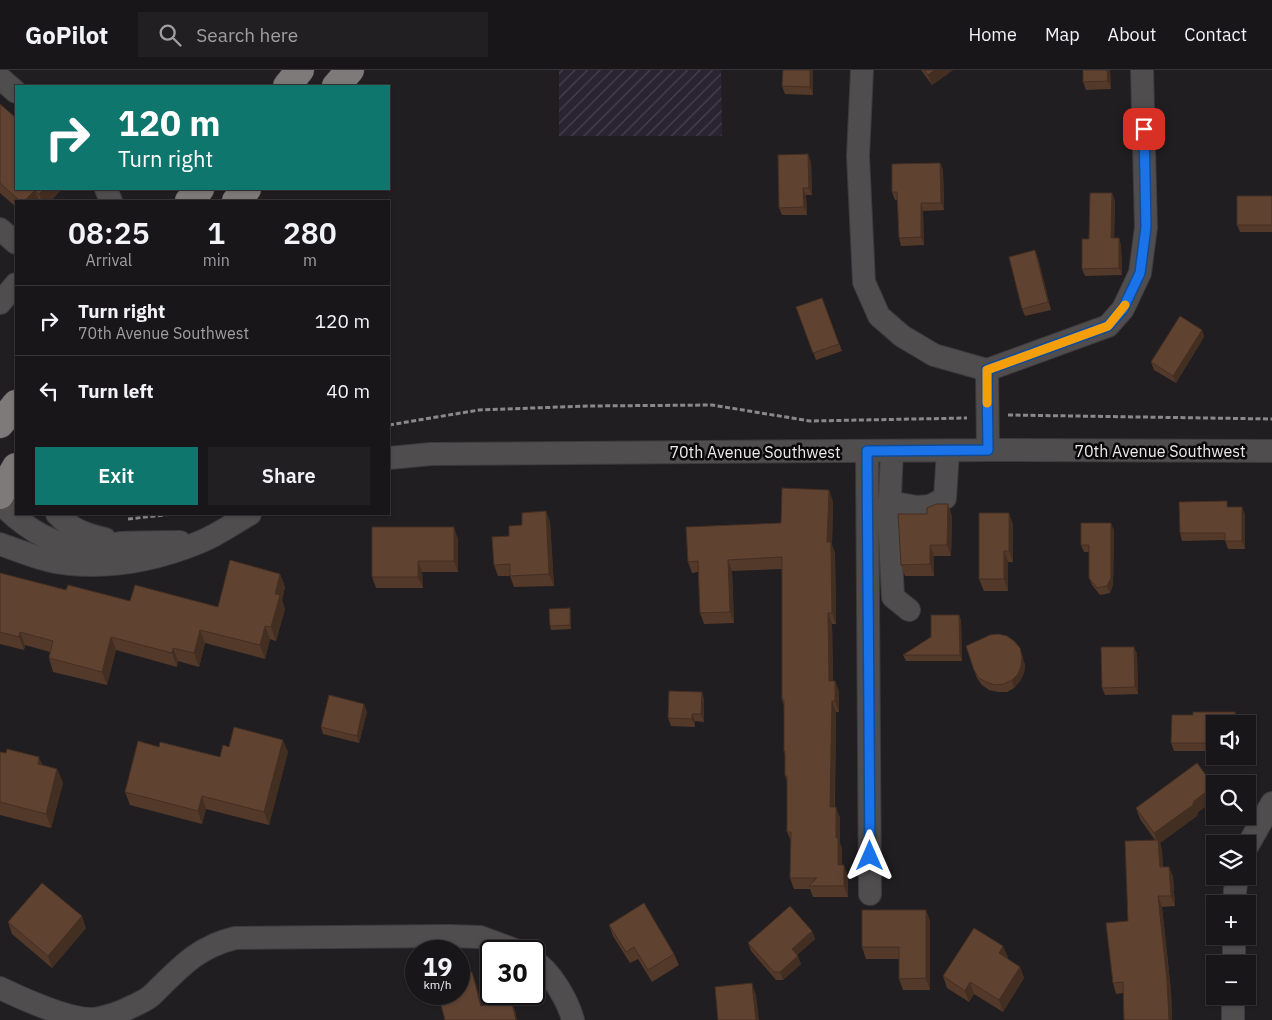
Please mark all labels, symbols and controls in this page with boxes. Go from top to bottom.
search box [138,12,488,57]
text: GoPilot [25,19,108,51]
icon: search [156,21,184,49]
text: Search here [196,23,298,47]
text: Home [969,23,1017,46]
text: Map [1045,23,1080,46]
text: About [1108,23,1156,46]
text: Contact [1184,23,1247,46]
text: 120 m [118,100,221,146]
icon: right [35,105,100,170]
pin [1123,108,1165,150]
icon: arrive [1130,115,1158,143]
text: Turn right [118,144,213,173]
text: 08:25 [68,213,150,252]
text: 1 [207,213,225,252]
text: 280 [283,213,337,252]
text: Arrival [86,250,132,270]
text: min [203,250,230,270]
text: m [303,250,317,270]
text: Turn right [78,299,165,323]
icon: right [35,307,63,335]
text: 120 m [315,309,370,333]
text: 70th Avenue Southwest [78,323,249,343]
icon: left [35,377,63,405]
text: Turn left [78,379,154,403]
text: 40 m [326,379,370,403]
street label: 70th Avenue Southwest [1074,441,1246,461]
street label: 70th Avenue Southwest [669,442,841,462]
button: Exit [35,447,198,505]
button: Share [208,447,370,505]
map controls [1206,715,1256,1005]
button: sound [1206,715,1256,765]
button: search [1206,775,1256,825]
position arrow [843,829,895,881]
button: layers [1206,835,1256,885]
button: + [1206,895,1256,945]
speed limit sign: 30 [480,940,545,1005]
text: 19 [422,950,453,983]
button: − [1206,955,1256,1005]
text: km/h [423,977,452,992]

